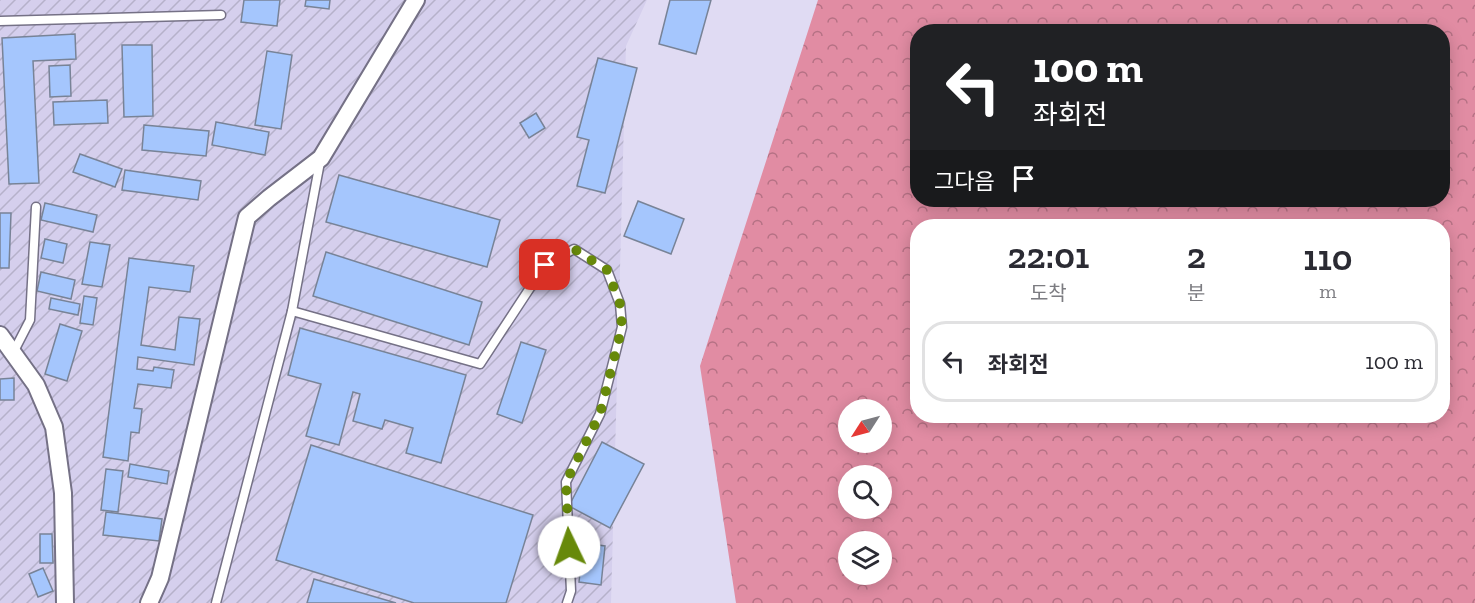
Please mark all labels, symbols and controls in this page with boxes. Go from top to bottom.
text: 100 m [1033,42,1143,93]
icon: left [934,48,1012,126]
text: 좌회전 [1033,99,1108,131]
icon: arrive [1007,162,1040,195]
text: 그다음 [934,168,995,195]
text: 22:01 [1007,234,1089,277]
text: 2 [1187,234,1206,277]
text: 110 [1303,236,1353,279]
pin [519,239,570,290]
icon: arrive [528,248,561,281]
text: m [1319,279,1336,303]
text: 도착 [1030,281,1067,305]
text: 분 [1187,281,1205,305]
icon: left [937,345,970,378]
text: 100 m [1365,348,1423,375]
text: 좌회전 [988,351,1049,378]
north arrow [838,399,892,453]
map controls [838,399,892,585]
button: search [838,465,892,519]
position arrow [537,515,601,579]
button: layers [838,531,892,585]

